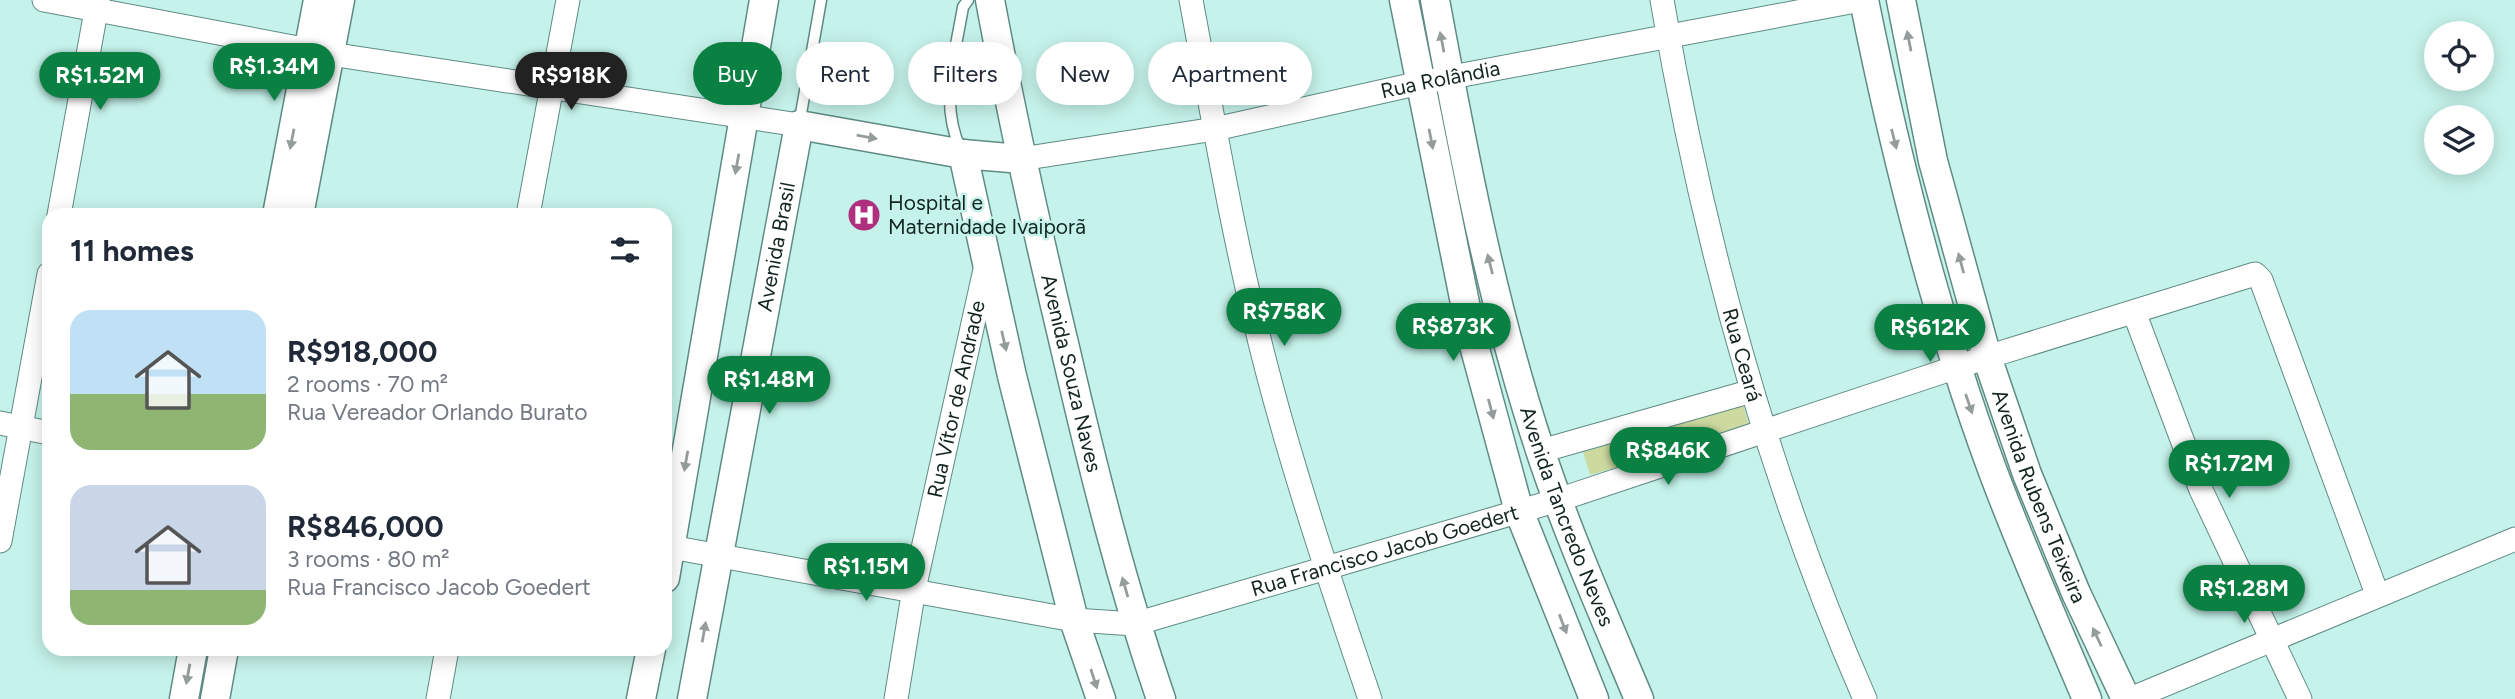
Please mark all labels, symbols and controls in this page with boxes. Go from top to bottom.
map controls [2424,21,2494,175]
button: locate [2424,21,2494,91]
one-way arrow [1904,30,1915,52]
one-way arrow [1437,31,1448,53]
chip: Buy [693,42,782,105]
chip: Rent [796,42,894,105]
chip: Filters [908,42,1022,105]
chip: New [1036,42,1134,105]
chip: Apartment [1148,42,1312,105]
pin: R$1.34M [209,43,339,103]
pin: R$1.52M [35,52,165,112]
text: R$1.34M [229,52,319,80]
pin: R$918K [514,52,628,112]
street label: Rua Rolândia [1378,55,1502,103]
text: R$1.52M [55,61,145,89]
text: R$918K [531,61,611,89]
button: layers [2424,105,2494,175]
one-way arrow [286,128,297,150]
one-way arrow [1426,128,1437,150]
one-way arrow [1889,128,1900,150]
one-way arrow [856,132,878,143]
one-way arrow [731,153,742,175]
street label: Avenida Brasil [752,180,800,313]
place label: Hospital e Maternidade Ivaiporã [888,190,1086,239]
hospital icon: Hospital e Maternidade Ivaiporã [845,196,883,234]
icon: filters [606,231,644,269]
text: 11 homes [70,232,194,269]
one-way arrow [1955,252,1966,274]
one-way arrow [1484,253,1495,275]
street label: Avenida Souza Naves [1036,272,1107,475]
pin: R$758K [1227,288,1341,348]
text: R$758K [1242,297,1326,325]
street label: Rua Vítor de Andrade [922,298,990,500]
pin: R$873K [1396,304,1510,363]
pin: R$612K [1873,304,1987,364]
street label: Rua Ceará [1717,305,1768,404]
text: R$873K [1412,312,1494,340]
text: R$612K [1890,313,1970,341]
one-way arrow [999,330,1010,352]
text: R$918,000 [287,333,437,370]
icon: home [126,338,210,422]
pin: R$1.48M [704,356,834,416]
text: R$1.48M [723,365,815,393]
text: 2 rooms · 70 m² [287,370,448,398]
street label: Avenida Rubens Teixeira [1987,386,2092,607]
one-way arrow [1964,394,1975,415]
text: Rua Vereador Orlando Burato [287,398,588,426]
one-way arrow [1487,399,1497,420]
street label: Avenida Tancredo Neves [1515,403,1620,630]
pin: R$846K [1611,428,1725,487]
text: R$846K [1626,436,1710,464]
pin: R$1.72M [2164,440,2294,500]
text: R$1.72M [2185,449,2273,477]
one-way arrow [680,450,691,472]
street label: Rua Francisco Jacob Goedert [1248,499,1521,601]
text: R$846,000 [287,508,444,545]
icon: home [126,513,210,597]
pin: R$1.15M [801,544,931,603]
text: 3 rooms · 80 m² [287,545,450,573]
text: R$1.15M [823,552,909,580]
pin: R$1.28M [2179,566,2309,625]
text: Rua Francisco Jacob Goedert [287,573,591,601]
text: R$1.28M [2199,574,2289,602]
one-way arrow [1119,576,1130,598]
one-way arrow [1558,614,1569,635]
one-way arrow [698,621,709,643]
one-way arrow [2091,627,2103,647]
one-way arrow [183,663,194,685]
one-way arrow [1089,668,1100,689]

